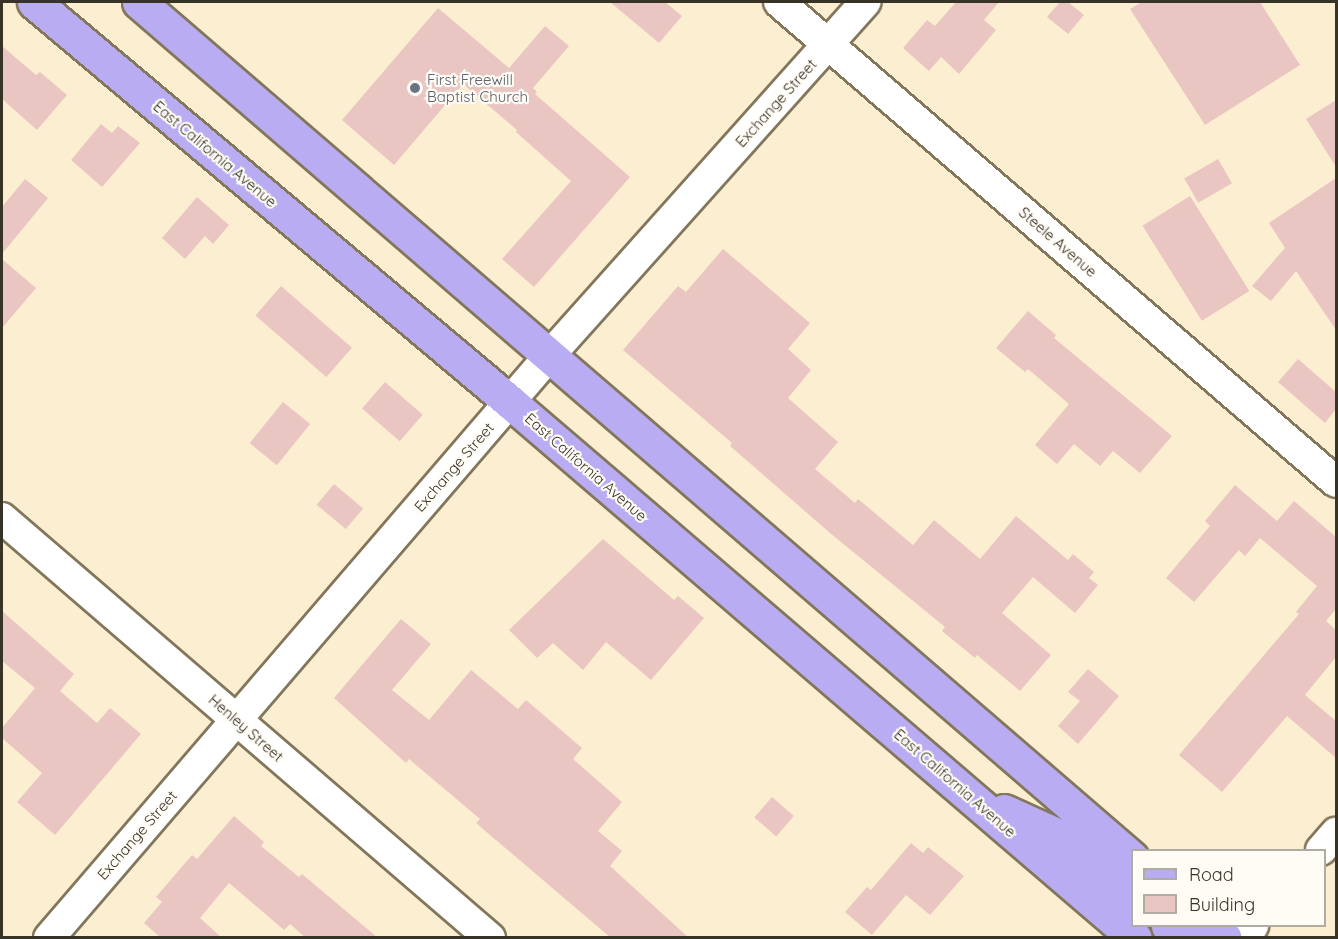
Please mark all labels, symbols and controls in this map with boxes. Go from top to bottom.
street label: Exchange Street [732,55,820,151]
place label: First Freewill Baptist Church [427,70,528,105]
marker: First Freewill Baptist Church [408,81,422,95]
street label: East California Avenue [150,97,280,211]
street label: Steele Avenue [1015,203,1101,281]
street label: East California Avenue [521,409,651,525]
street label: Exchange Street [410,419,498,515]
street label: Henley Street [205,691,287,765]
street label: East California Avenue [890,725,1020,841]
street label: Exchange Street [93,787,181,883]
legend [1131,849,1326,927]
text: Road [1189,863,1234,886]
text: Building [1189,893,1255,916]

